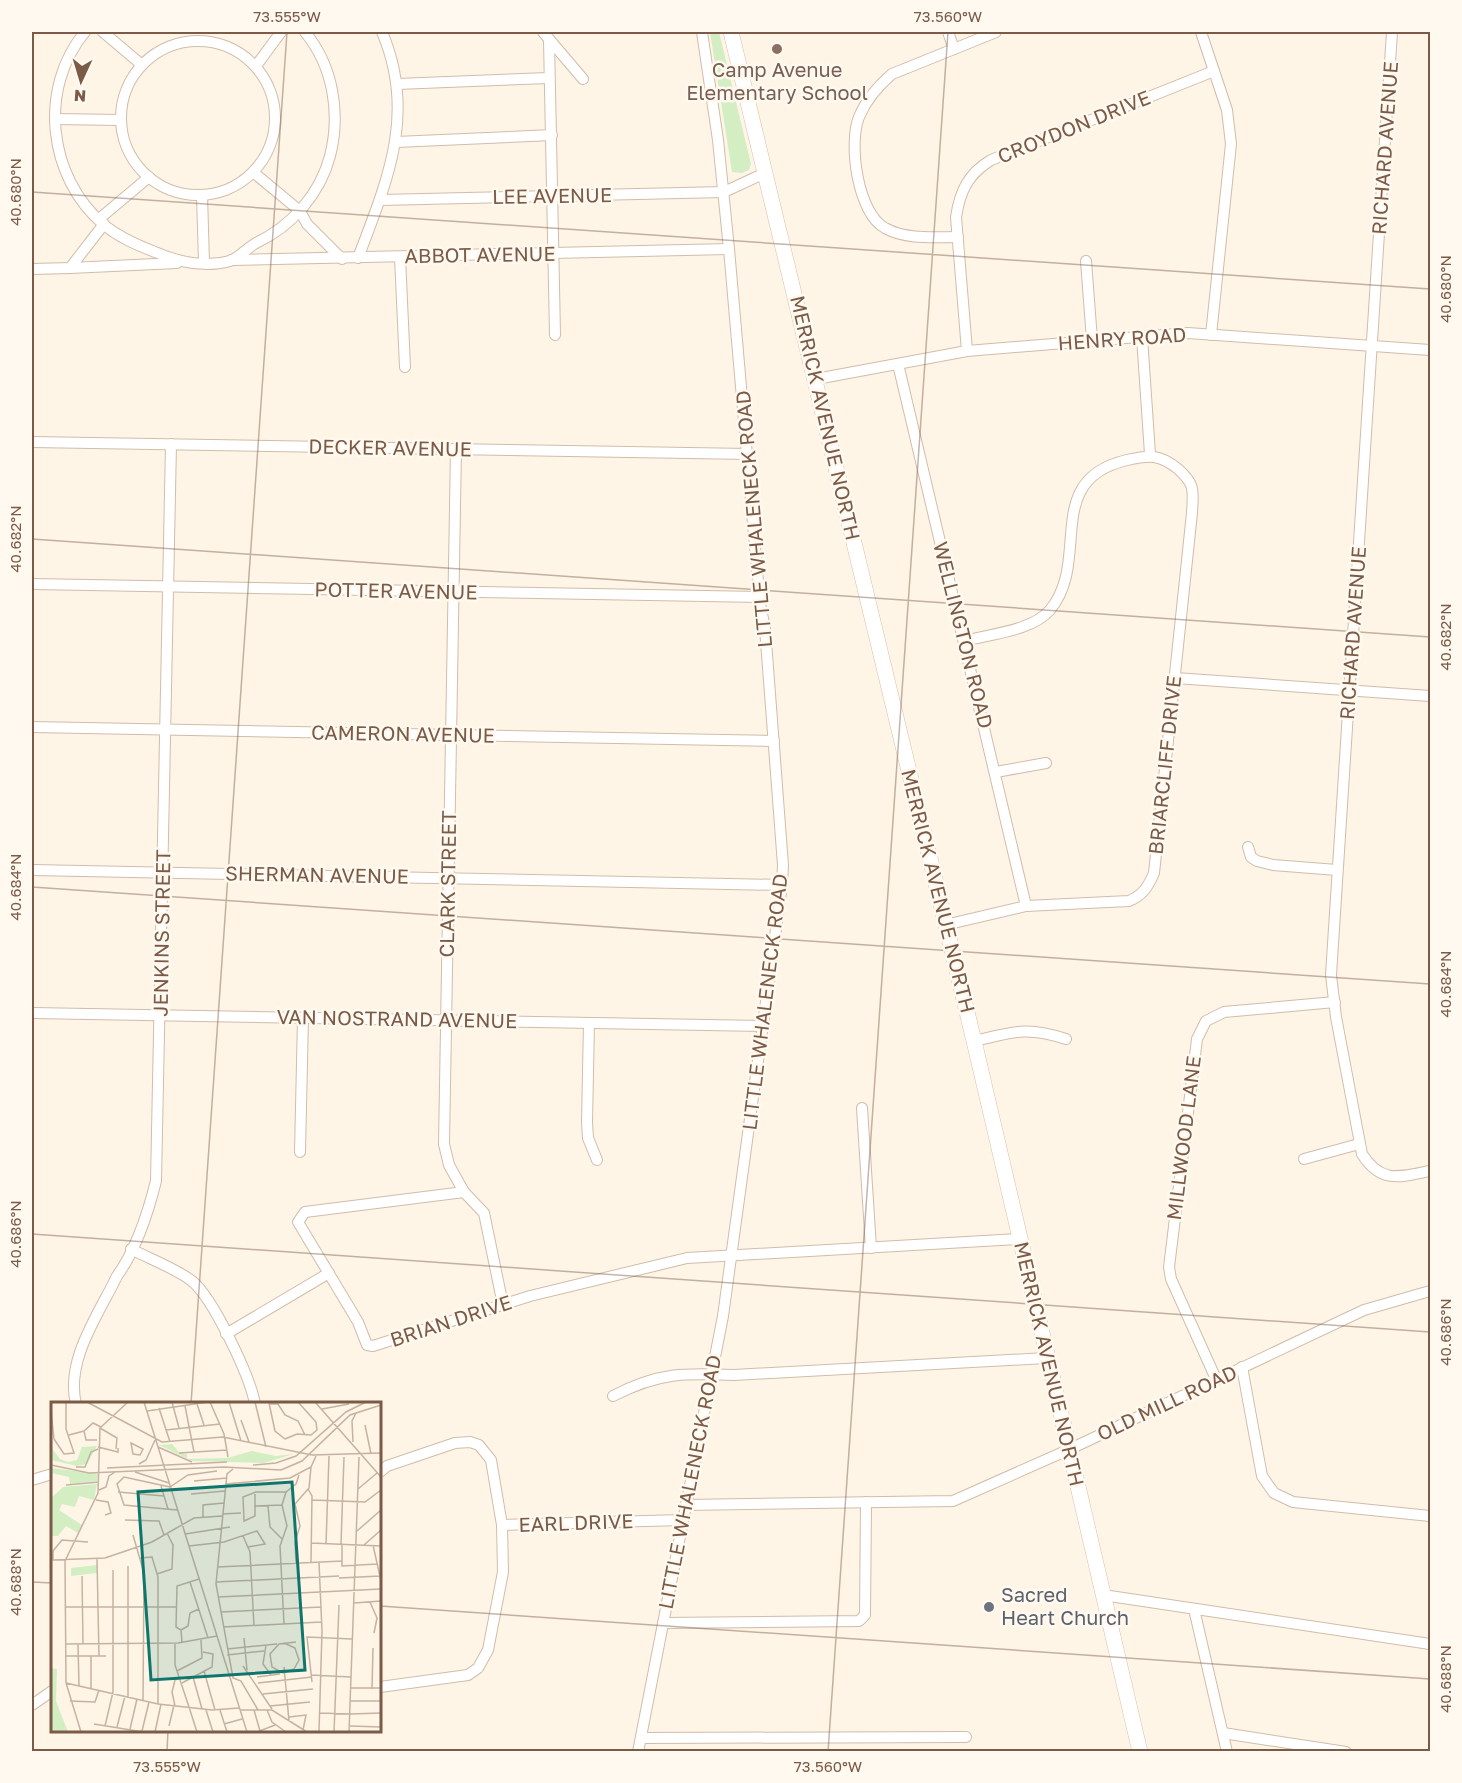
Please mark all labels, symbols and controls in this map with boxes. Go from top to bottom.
text: 73.555°W [253,7,321,25]
text: 73.560°W [914,7,982,25]
marker: Camp Avenue Elementary School [770,42,784,56]
north arrow [51,51,111,111]
place label: Camp Avenue Elementary School [686,57,868,104]
street label: RICHARD AVENUE [1366,60,1402,236]
street label: CROYDON DRIVE [994,84,1154,168]
text: N [73,86,87,106]
text: 40.680°N [6,158,24,226]
street label: LEE AVENUE [492,182,612,208]
street label: ABBOT AVENUE [404,241,556,267]
text: 40.680°N [1436,255,1454,323]
street label: MERRICK AVENUE NORTH [786,293,866,543]
street label: HENRY ROAD [1057,322,1187,354]
street label: LITTLE WHALENECK ROAD [730,389,776,649]
street label: DECKER AVENUE [308,434,472,460]
text: 40.682°N [6,505,24,573]
street label: WELLINGTON ROAD [929,539,999,731]
street label: RICHARD AVENUE [1334,545,1370,721]
street label: POTTER AVENUE [314,577,478,603]
text: 40.682°N [1436,603,1454,671]
street label: BRIARCLIFF DRIVE [1143,674,1185,856]
street label: CAMERON AVENUE [311,719,495,747]
street label: MERRICK AVENUE NORTH [897,766,981,1015]
street label: CLARK STREET [434,810,460,958]
street label: JENKINS STREET [148,849,174,1017]
text: 40.684°N [6,854,24,920]
street label: SHERMAN AVENUE [225,860,409,888]
street label: LITTLE WHALENECK ROAD [736,872,792,1132]
text: 40.684°N [1436,951,1454,1017]
street label: VAN NOSTRAND AVENUE [277,1004,518,1032]
street label: MILLWOOD LANE [1161,1054,1205,1221]
text: 40.686°N [6,1200,24,1268]
street label: MERRICK AVENUE NORTH [1010,1239,1090,1489]
street label: BRIAN DRIVE [387,1289,514,1351]
text: 40.686°N [1436,1298,1454,1366]
street label: LITTLE WHALENECK ROAD [653,1353,725,1611]
street label: OLD MILL ROAD [1093,1359,1240,1445]
inset map [51,1402,381,1732]
street label: EARL DRIVE [518,1508,634,1536]
text: 40.688°N [6,1548,24,1616]
place label: Sacred Heart Church [1001,1582,1129,1629]
marker: Sacred Heart Church [982,1600,996,1614]
text: 40.688°N [1436,1645,1454,1713]
text: 73.555°W [133,1757,201,1775]
text: 73.560°W [794,1757,862,1775]

